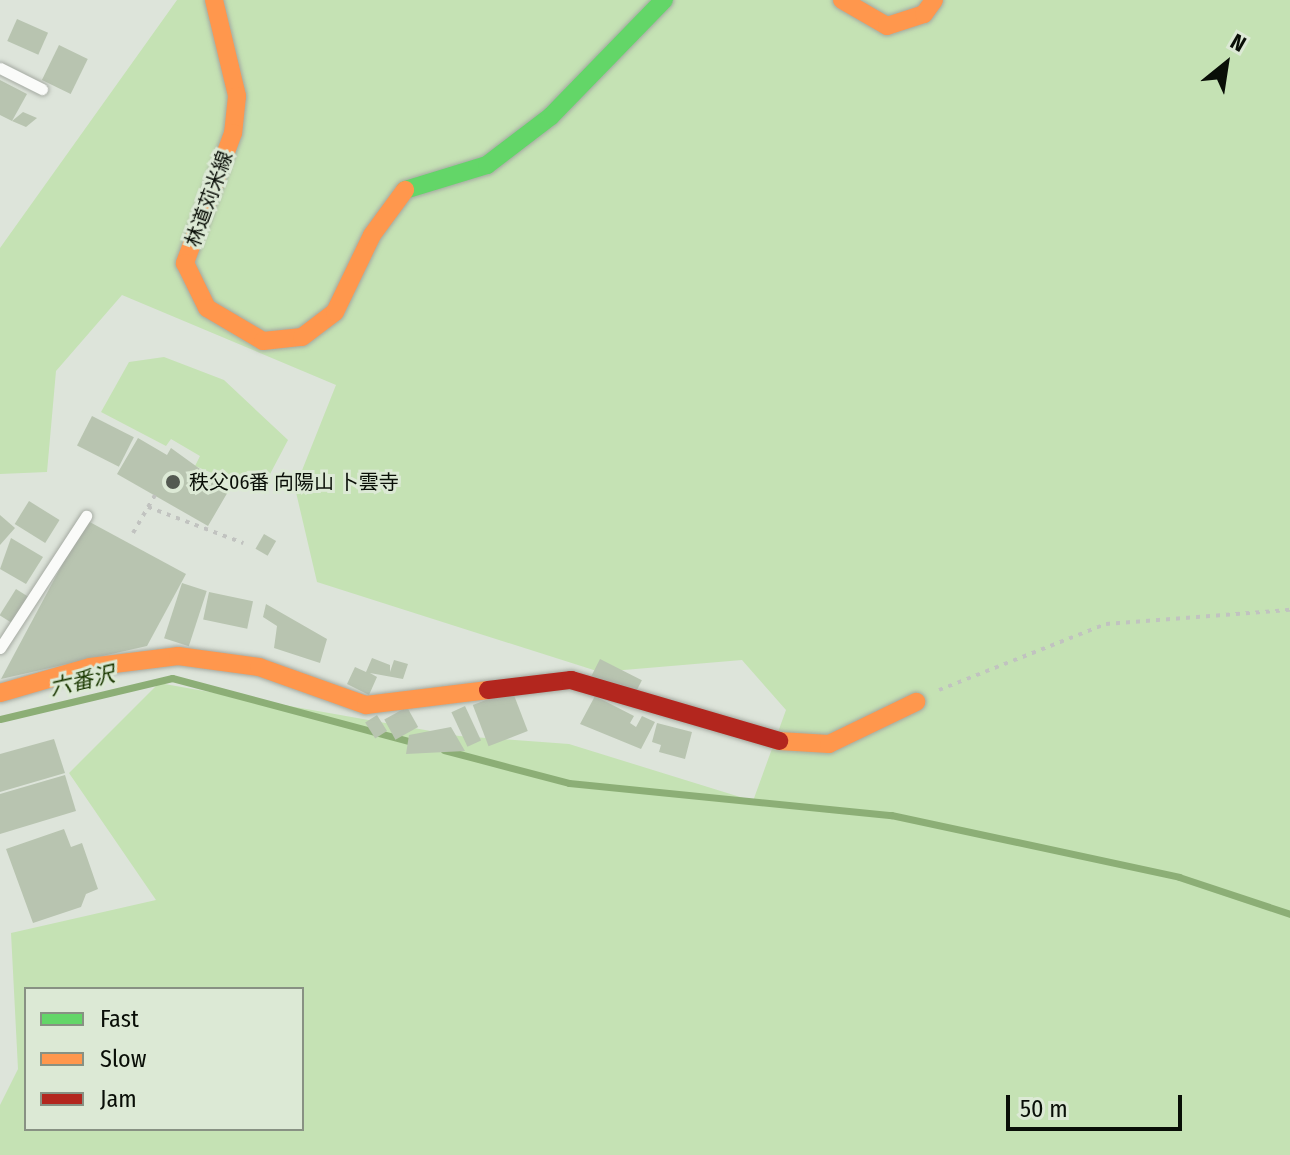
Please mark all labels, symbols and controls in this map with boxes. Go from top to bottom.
north arrow [1186,24,1266,104]
text: N [1226,28,1251,58]
street label: 林道苅米線 [181,148,237,250]
place label: 秩父06番 向陽山 卜雲寺 [189,470,399,494]
marker: 秩父06番 向陽山 卜雲寺 [164,473,182,491]
water label: 六番沢 [47,661,117,701]
legend [24,987,304,1131]
text: Fast [100,1005,139,1033]
text: Slow [100,1045,146,1073]
scale bar [1010,1079,1186,1129]
text: Jam [100,1085,137,1113]
text: 50 m [1020,1095,1068,1123]

